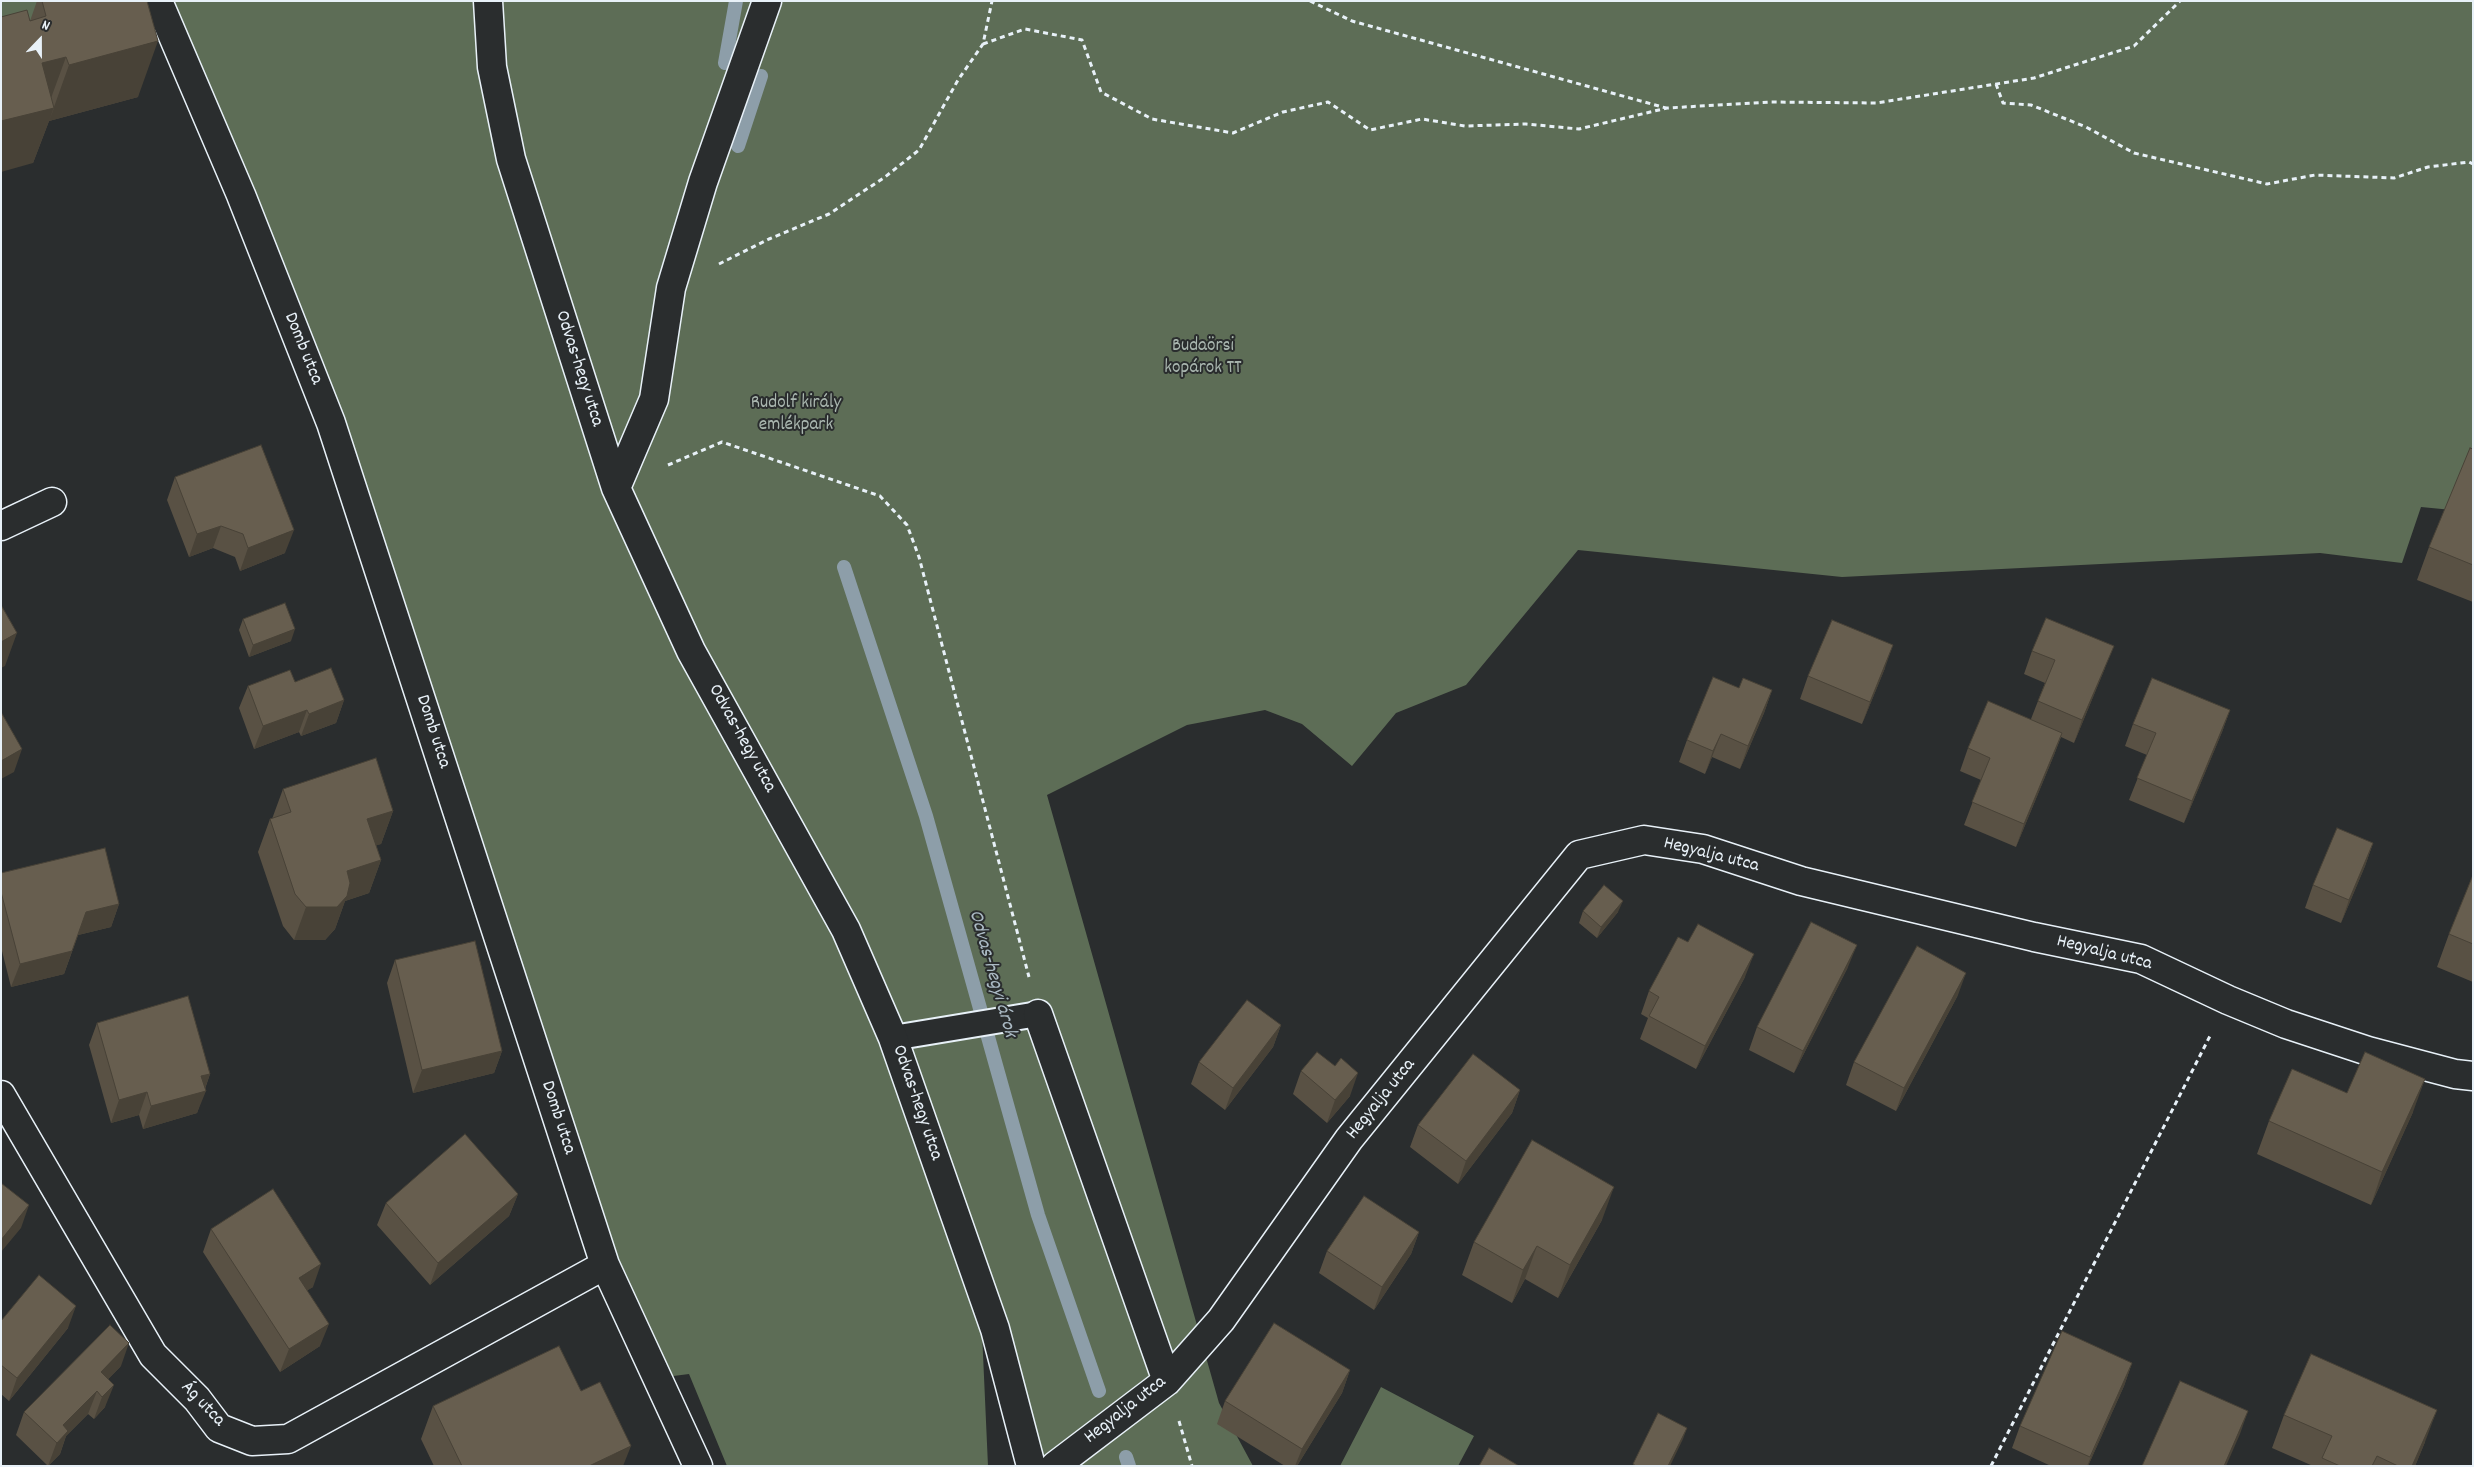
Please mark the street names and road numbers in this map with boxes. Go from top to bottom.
street label: Odvas-hegy utca [549,308,607,430]
street label: Domb utca [277,310,327,388]
street label: Odvas-hegy utca [702,681,780,797]
street label: Domb utca [409,693,455,771]
street label: Hegyalja utca [1661,833,1761,879]
street label: Hegyalja utca [2054,931,2154,977]
street label: Odvas-hegy utca [886,1042,946,1164]
street label: Hegyalja utca [1342,1055,1422,1145]
street label: Domb utca [534,1079,580,1157]
street label: Hegyalja utca [1081,1372,1171,1450]
street label: Ág utca [175,1378,229,1432]

